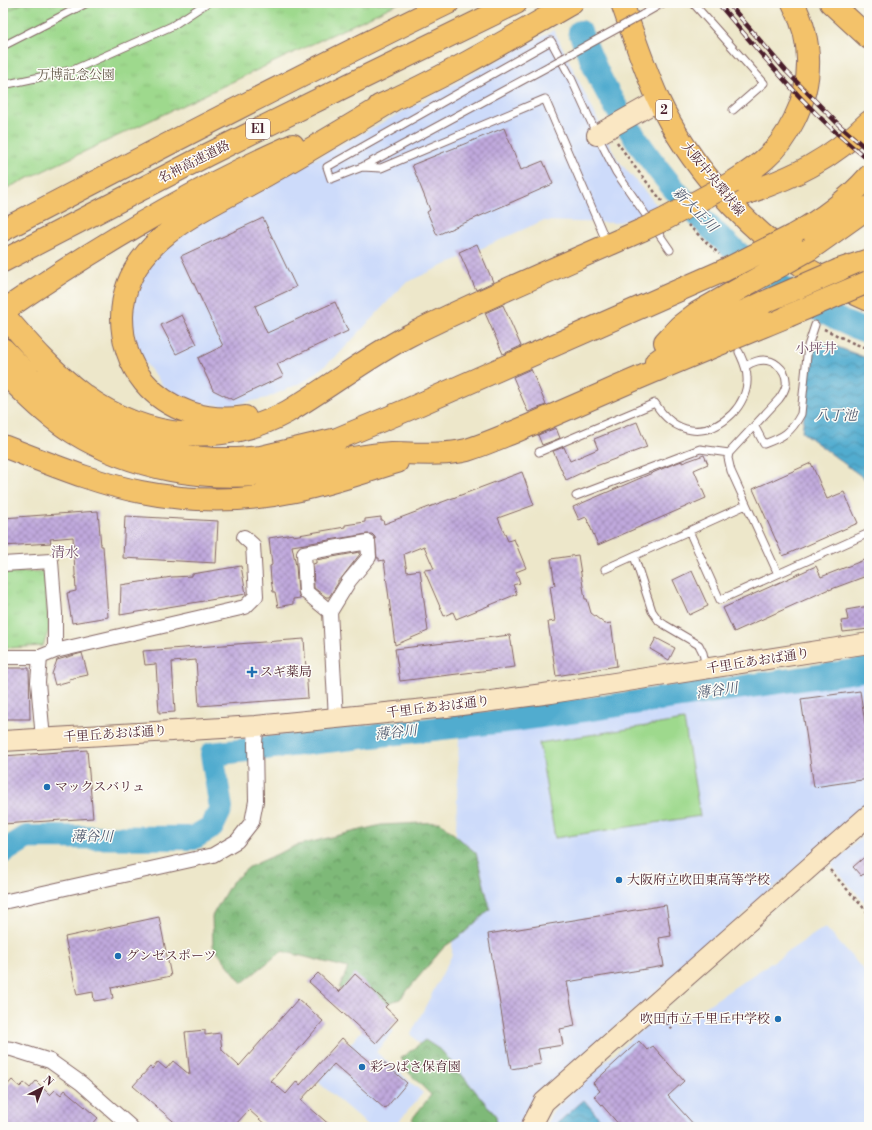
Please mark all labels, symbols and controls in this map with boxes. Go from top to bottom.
park label: 万博記念公園 [37,67,115,83]
road number: 2 [656,100,672,120]
road number: E1 [246,119,270,139]
street label: 名神高速道路 [156,137,232,187]
street label: 大阪中央環状線 [678,139,748,219]
water label: 新大正川 [669,184,723,238]
district label: 小坪井 [795,340,837,358]
water label: 八丁池 [815,407,859,425]
district label: 清水 [51,544,79,562]
street label: 千里丘あおば通り [705,645,811,677]
place label: スギ薬局 [260,664,312,680]
marker: スギ薬局 [247,667,257,677]
water label: 薄谷川 [695,679,741,703]
street label: 千里丘あおば通り [385,693,491,721]
street label: 千里丘あおば通り [63,722,167,746]
water label: 薄谷川 [374,722,420,744]
place label: マックスバリュ [55,779,145,795]
marker: マックスバリュ [42,782,52,792]
water label: 薄谷川 [71,828,115,846]
place label: 大阪府立吹田東高等学校 [627,872,770,888]
marker: 大阪府立吹田東高等学校 [614,875,624,885]
place label: グンゼスポーツ [126,948,216,964]
marker: グンゼスポーツ [113,951,123,961]
place label: 吹田市立千里丘中学校 [640,1011,770,1027]
marker: 吹田市立千里丘中学校 [773,1014,783,1024]
place label: 彩つばさ保育園 [370,1059,461,1075]
marker: 彩つばさ保育園 [357,1062,367,1072]
north arrow [22,1068,62,1108]
text: N [40,1073,56,1090]

